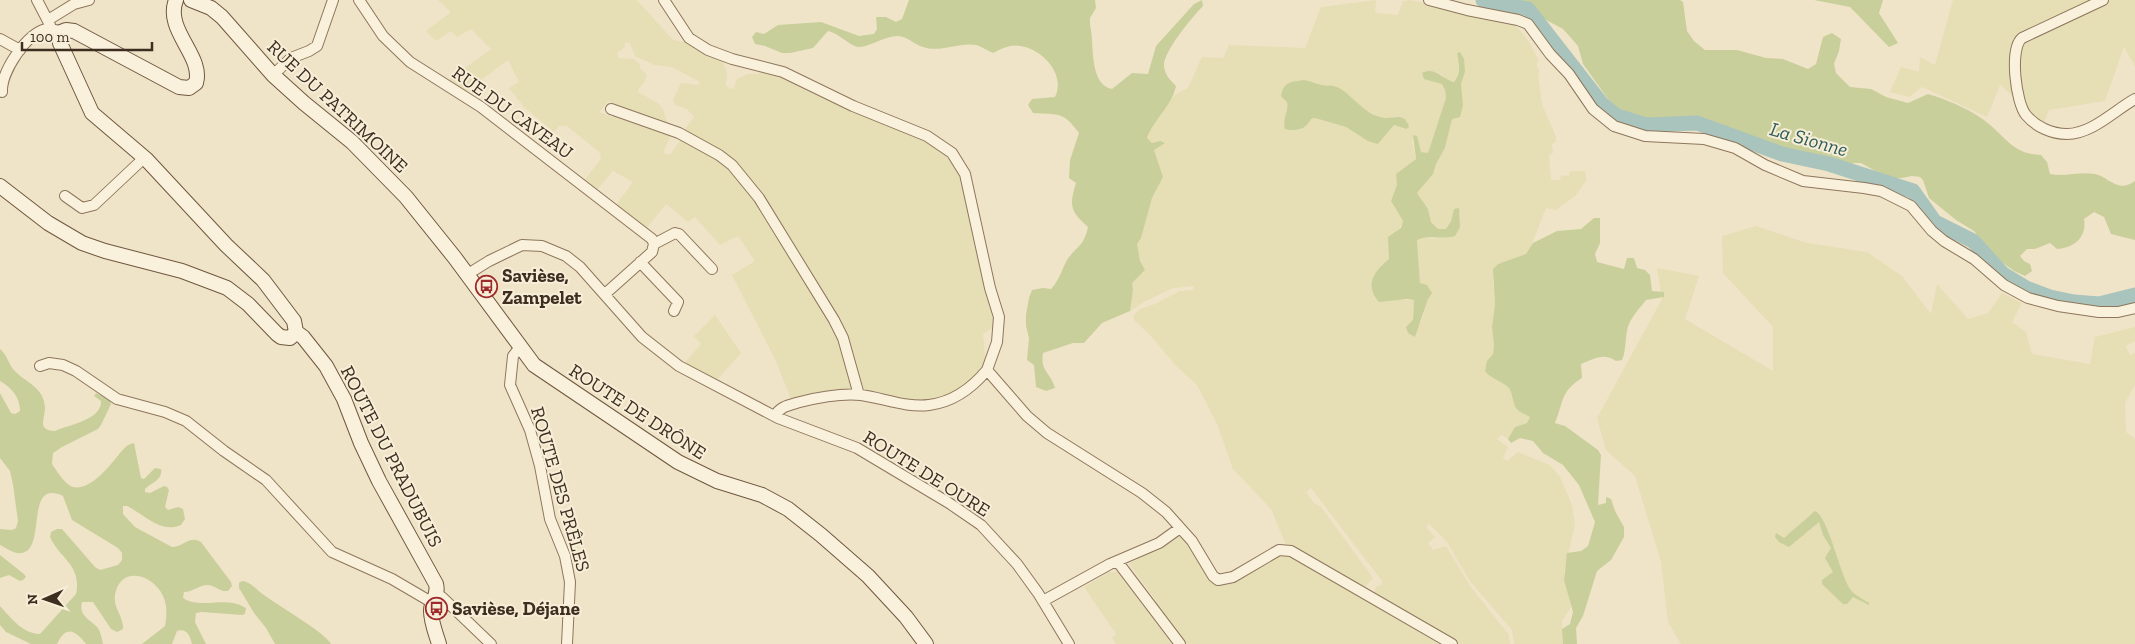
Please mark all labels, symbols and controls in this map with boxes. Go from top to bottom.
scale bar [22,20,152,52]
text: 100 m [30,28,69,46]
street label: RUE DU PATRIMOINE [263,35,413,178]
street label: RUE DU CAVEAU [448,61,578,164]
water label: La Sionne [1767,116,1851,162]
place label: Savièse, Zampelet [502,264,582,309]
bus stop icon: Savièse, Zampelet [474,274,498,298]
street label: ROUTE DE DRÔNE [565,359,710,464]
street label: ROUTE DU PRADUBUIS [336,362,447,551]
street label: ROUTE DES PRÊLES [526,404,595,574]
street label: ROUTE DE OURE [859,425,994,522]
north arrow [20,574,70,624]
text: N [24,593,41,605]
bus stop icon: Savièse, Déjane [424,596,448,620]
place label: Savièse, Déjane [452,597,580,620]

